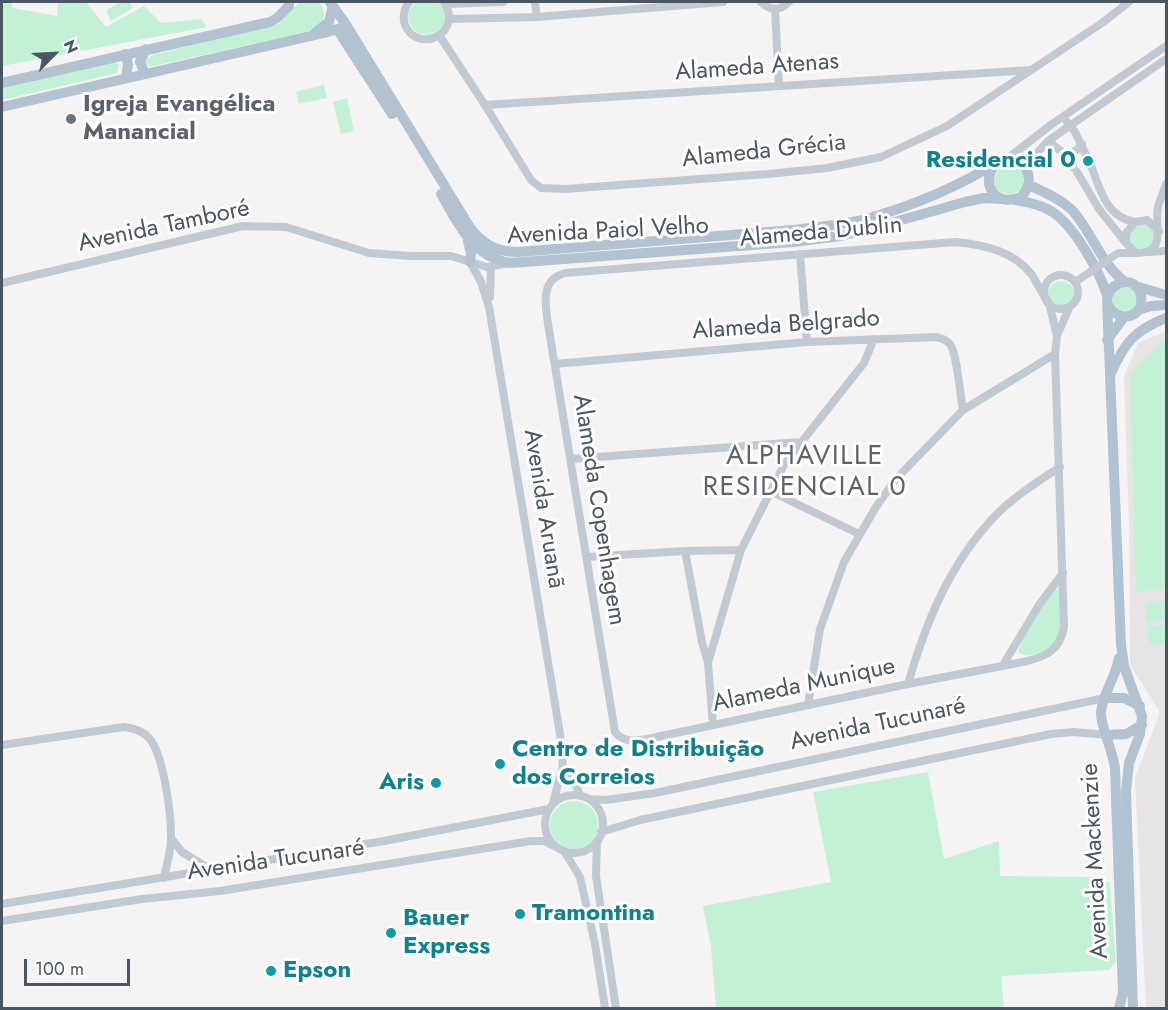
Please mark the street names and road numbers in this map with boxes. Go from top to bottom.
street label: Alameda Atenas [674,48,840,88]
street label: Alameda Grécia [681,129,847,175]
street label: Avenida Tamboré [76,195,252,259]
street label: Avenida Paiol Velho [506,212,710,252]
street label: Alameda Dublin [738,212,904,254]
street label: Alameda Belgrado [691,305,881,347]
street label: Alameda Copenhagem [566,392,630,628]
street label: Avenida Aruanã [516,427,570,591]
street label: Alameda Munique [710,653,898,719]
street label: Avenida Tucunaré [788,692,968,758]
street label: Avenida Mackenzie [1076,763,1116,959]
street label: Avenida Tucunaré [185,834,367,888]

